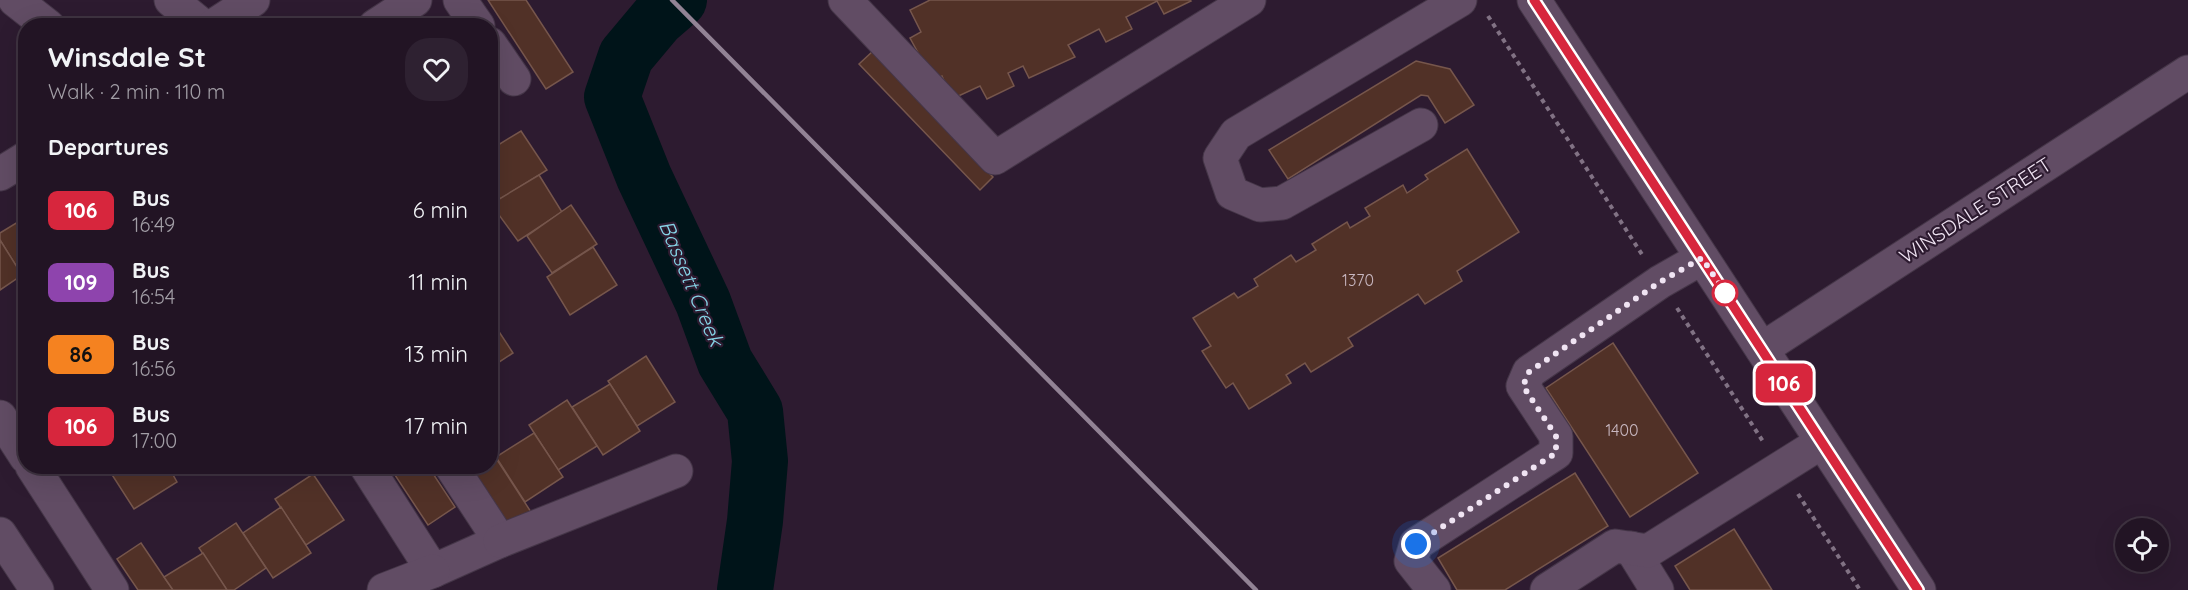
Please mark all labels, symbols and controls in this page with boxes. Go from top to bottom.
button: heart [405,38,468,101]
text: Winsdale St [48,39,206,74]
text: Walk · 2 min · 110 m [48,79,225,104]
text: Departures [48,133,169,161]
street label: WINSDALE STREET [1894,151,2056,269]
text: Bus [132,184,170,212]
text: 6 min [413,196,468,224]
text: 106 [65,197,97,223]
text: 16:49 [132,212,175,237]
water label: Bassett Creek [654,216,731,351]
text: Bus [132,256,170,284]
text: 11 min [408,268,468,296]
text: 109 [65,269,98,295]
house number: 1370 [1342,270,1374,290]
unlabelled marker [1712,280,1738,306]
text: 16:54 [132,284,175,309]
text: Bus [132,328,170,356]
text: 13 min [405,340,468,368]
text: 86 [69,341,93,367]
text: 16:56 [132,356,176,381]
line badge: 106 [1750,364,1818,403]
text: 106 [1768,370,1800,396]
text: Bus [132,400,170,428]
text: 17 min [405,412,468,440]
text: 106 [65,413,97,439]
house number: 1400 [1605,420,1639,440]
text: 17:00 [132,428,177,453]
map controls [2115,518,2169,572]
button: locate [2115,518,2169,572]
your location [1401,529,1431,559]

